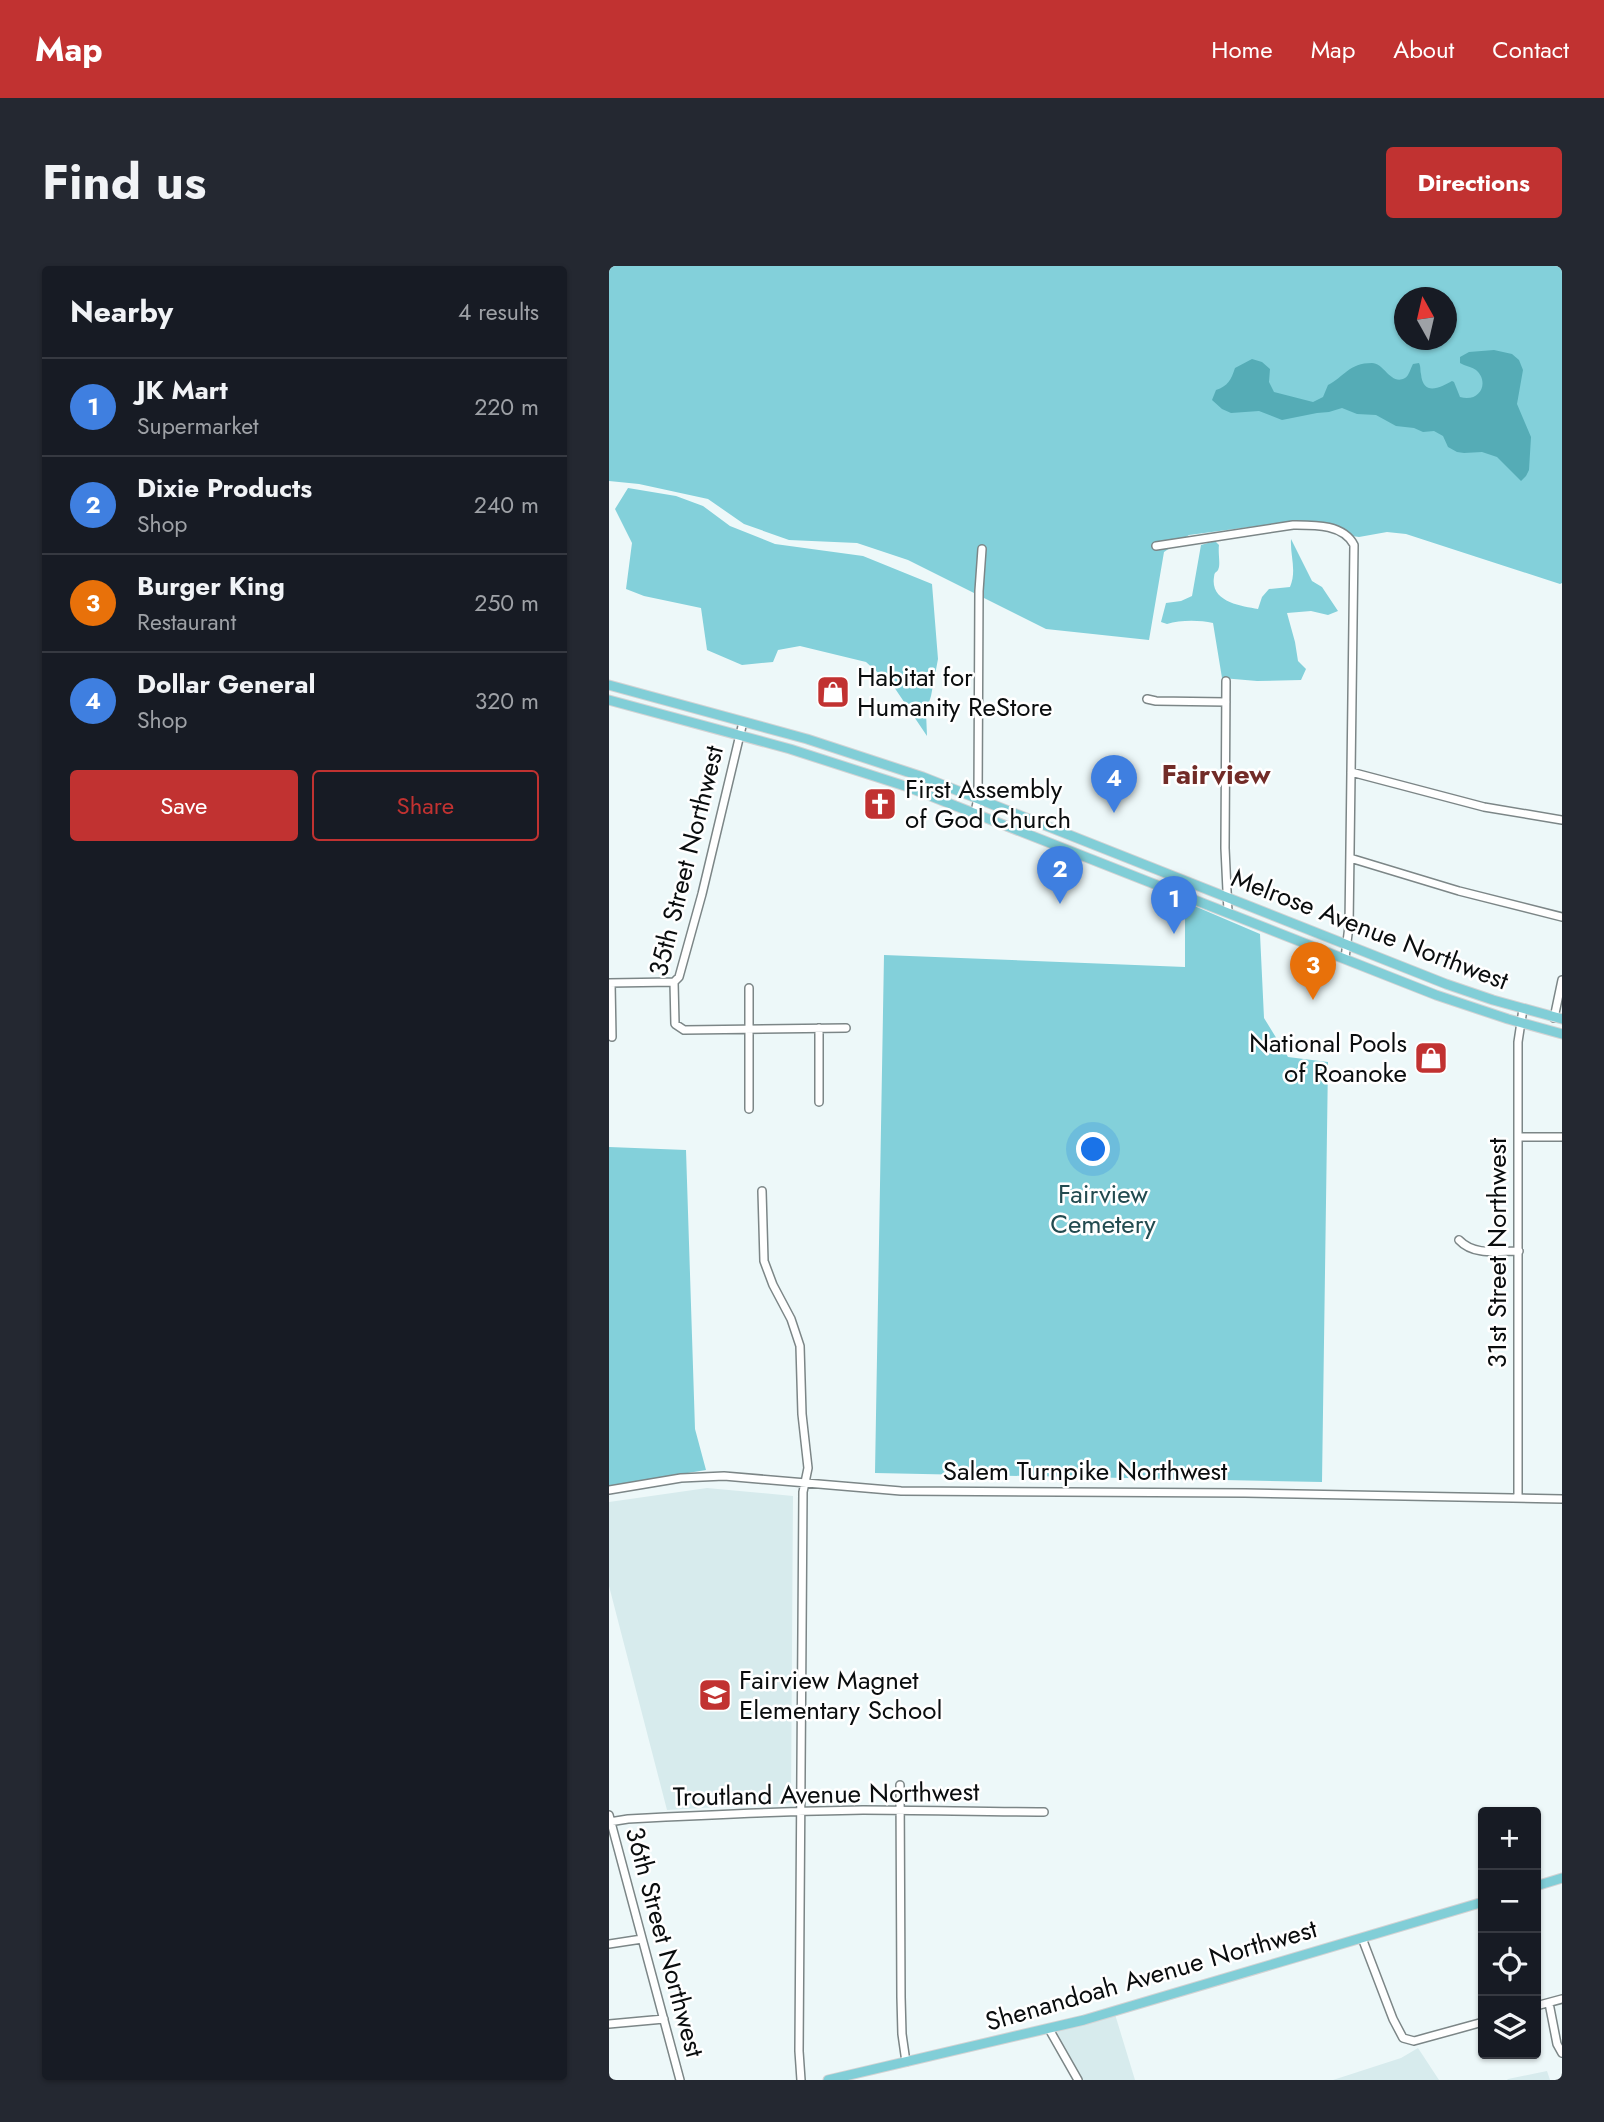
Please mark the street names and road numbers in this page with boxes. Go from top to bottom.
street label: 35th Street Northwest [639,741,733,980]
street label: Melrose Avenue Northwest [1226,859,1515,1000]
street label: 31st Street Northwest [1478,1137,1516,1368]
street label: Salem Turnpike Northwest [943,1452,1228,1490]
street label: Troutland Avenue Northwest [672,1772,980,1816]
street label: 36th Street Northwest [616,1823,714,2062]
street label: Shenandoah Avenue Northwest [981,1909,1322,2041]

